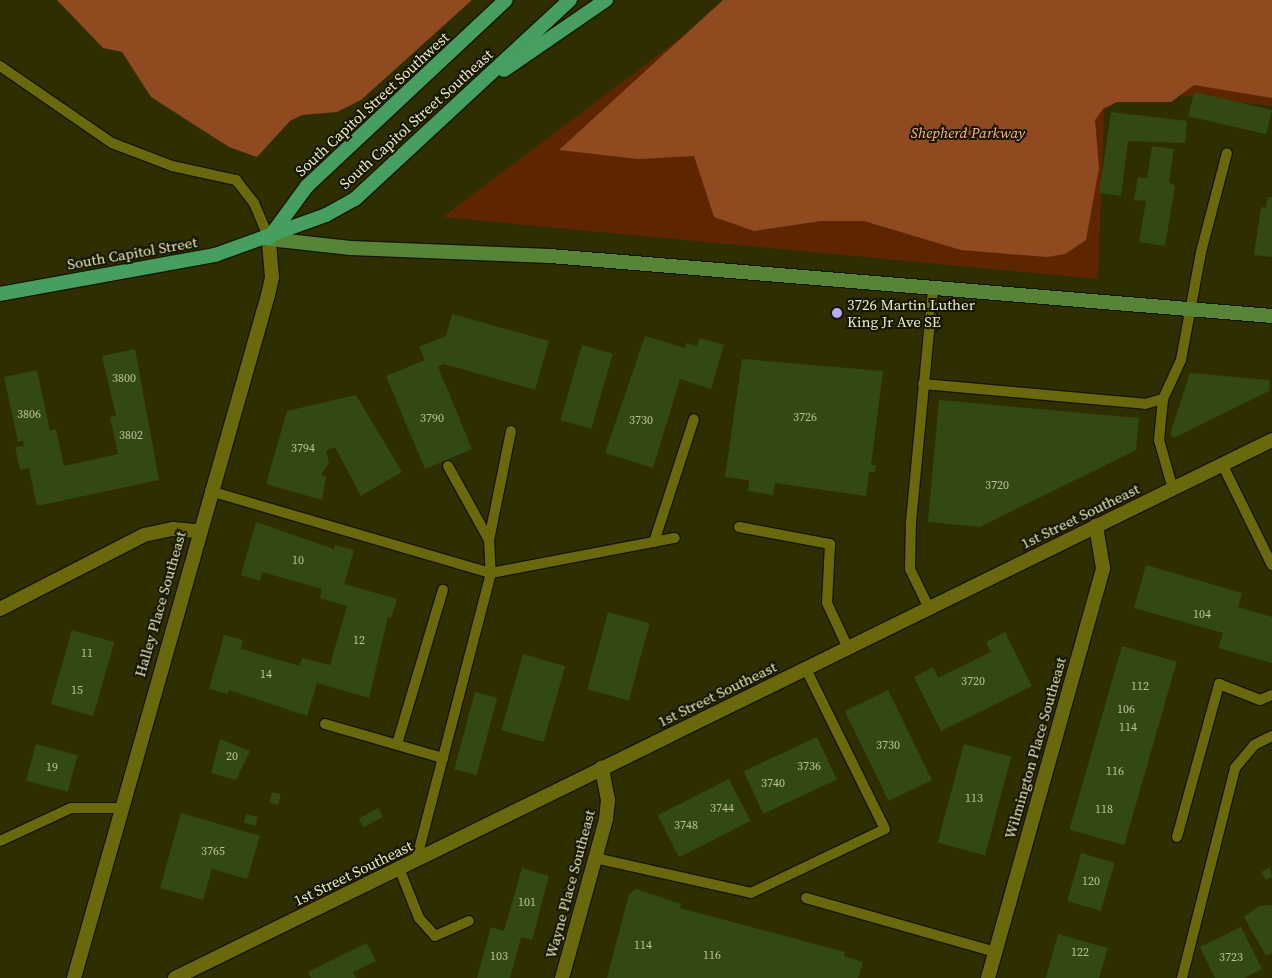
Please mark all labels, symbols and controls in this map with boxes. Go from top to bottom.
street label: South Capitol Street Southwest [292,28,452,180]
street label: South Capitol Street Southeast [336,45,496,193]
park label: Shepherd Parkway [911,124,1025,142]
street label: South Capitol Street [66,233,198,273]
place label: 3726 Martin Luther King Jr Ave SE [847,295,975,330]
marker: 3726 Martin Luther King Jr Ave SE [831,307,843,319]
house number: 3800 [112,372,136,386]
house number: 3806 [17,408,41,422]
house number: 3726 [793,411,817,425]
house number: 3790 [420,412,444,426]
house number: 3730 [629,414,653,428]
house number: 3802 [119,429,143,443]
house number: 3794 [291,442,315,456]
house number: 3720 [985,479,1009,493]
street label: 1st Street Southeast [1018,480,1142,552]
street label: Halley Place Southeast [131,529,189,679]
house number: 10 [292,554,304,568]
house number: 104 [1193,608,1211,622]
house number: 12 [353,634,365,648]
house number: 11 [81,647,93,661]
street label: Wilmington Place Southeast [1000,655,1070,841]
street label: 1st Street Southeast [655,658,779,730]
house number: 14 [260,668,272,682]
house number: 3720 [961,675,985,689]
house number: 112 [1131,680,1149,694]
house number: 15 [71,684,83,698]
house number: 106 [1117,703,1135,717]
house number: 114 [1119,721,1137,735]
house number: 3730 [876,739,900,753]
house number: 20 [226,750,238,764]
house number: 3736 [797,760,821,774]
house number: 19 [46,761,58,775]
house number: 116 [1106,765,1124,779]
house number: 3740 [761,777,785,791]
house number: 113 [965,792,983,806]
house number: 3744 [710,802,734,816]
house number: 118 [1095,803,1113,817]
street label: Wayne Place Southeast [542,808,598,960]
house number: 3748 [674,819,698,833]
street label: 1st Street Southeast [291,837,415,909]
house number: 3765 [201,845,225,859]
house number: 120 [1082,875,1100,889]
house number: 101 [518,896,536,910]
house number: 114 [634,939,652,953]
house number: 122 [1071,946,1089,960]
house number: 116 [703,949,721,963]
house number: 103 [490,950,508,964]
house number: 3723 [1219,951,1243,965]

